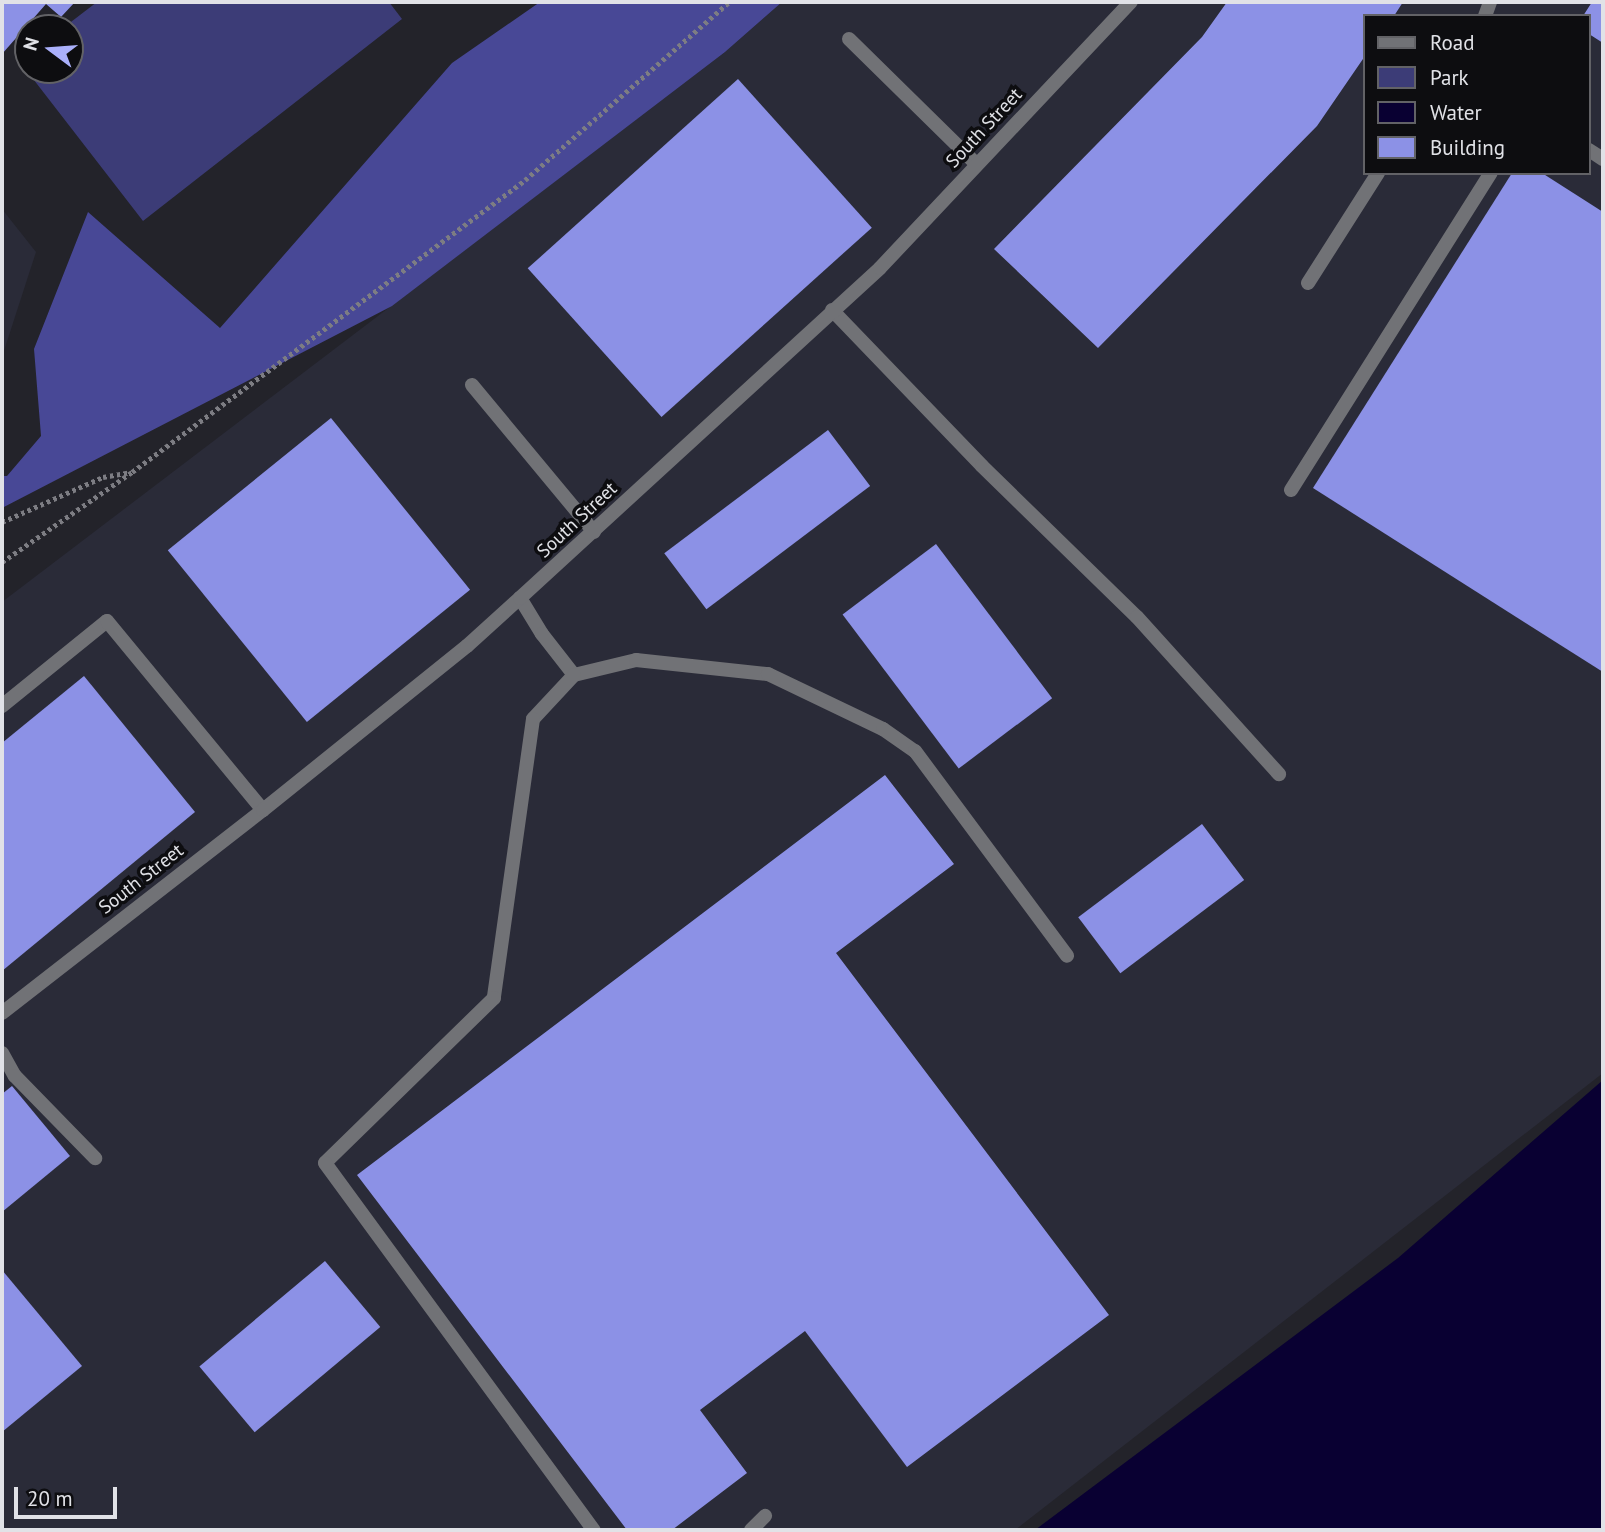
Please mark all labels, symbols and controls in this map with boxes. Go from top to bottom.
north arrow [14,14,84,84]
legend [1364,14,1591,175]
text: Road [1430,29,1474,56]
text: N [17,34,44,53]
text: Park [1430,64,1469,91]
street label: South Street [941,83,1027,173]
text: Water [1430,99,1482,126]
text: Building [1430,134,1505,161]
street label: South Street [532,477,622,563]
street label: South Street [94,839,188,919]
scale bar [18,1472,121,1516]
text: 20 m [27,1485,73,1512]

